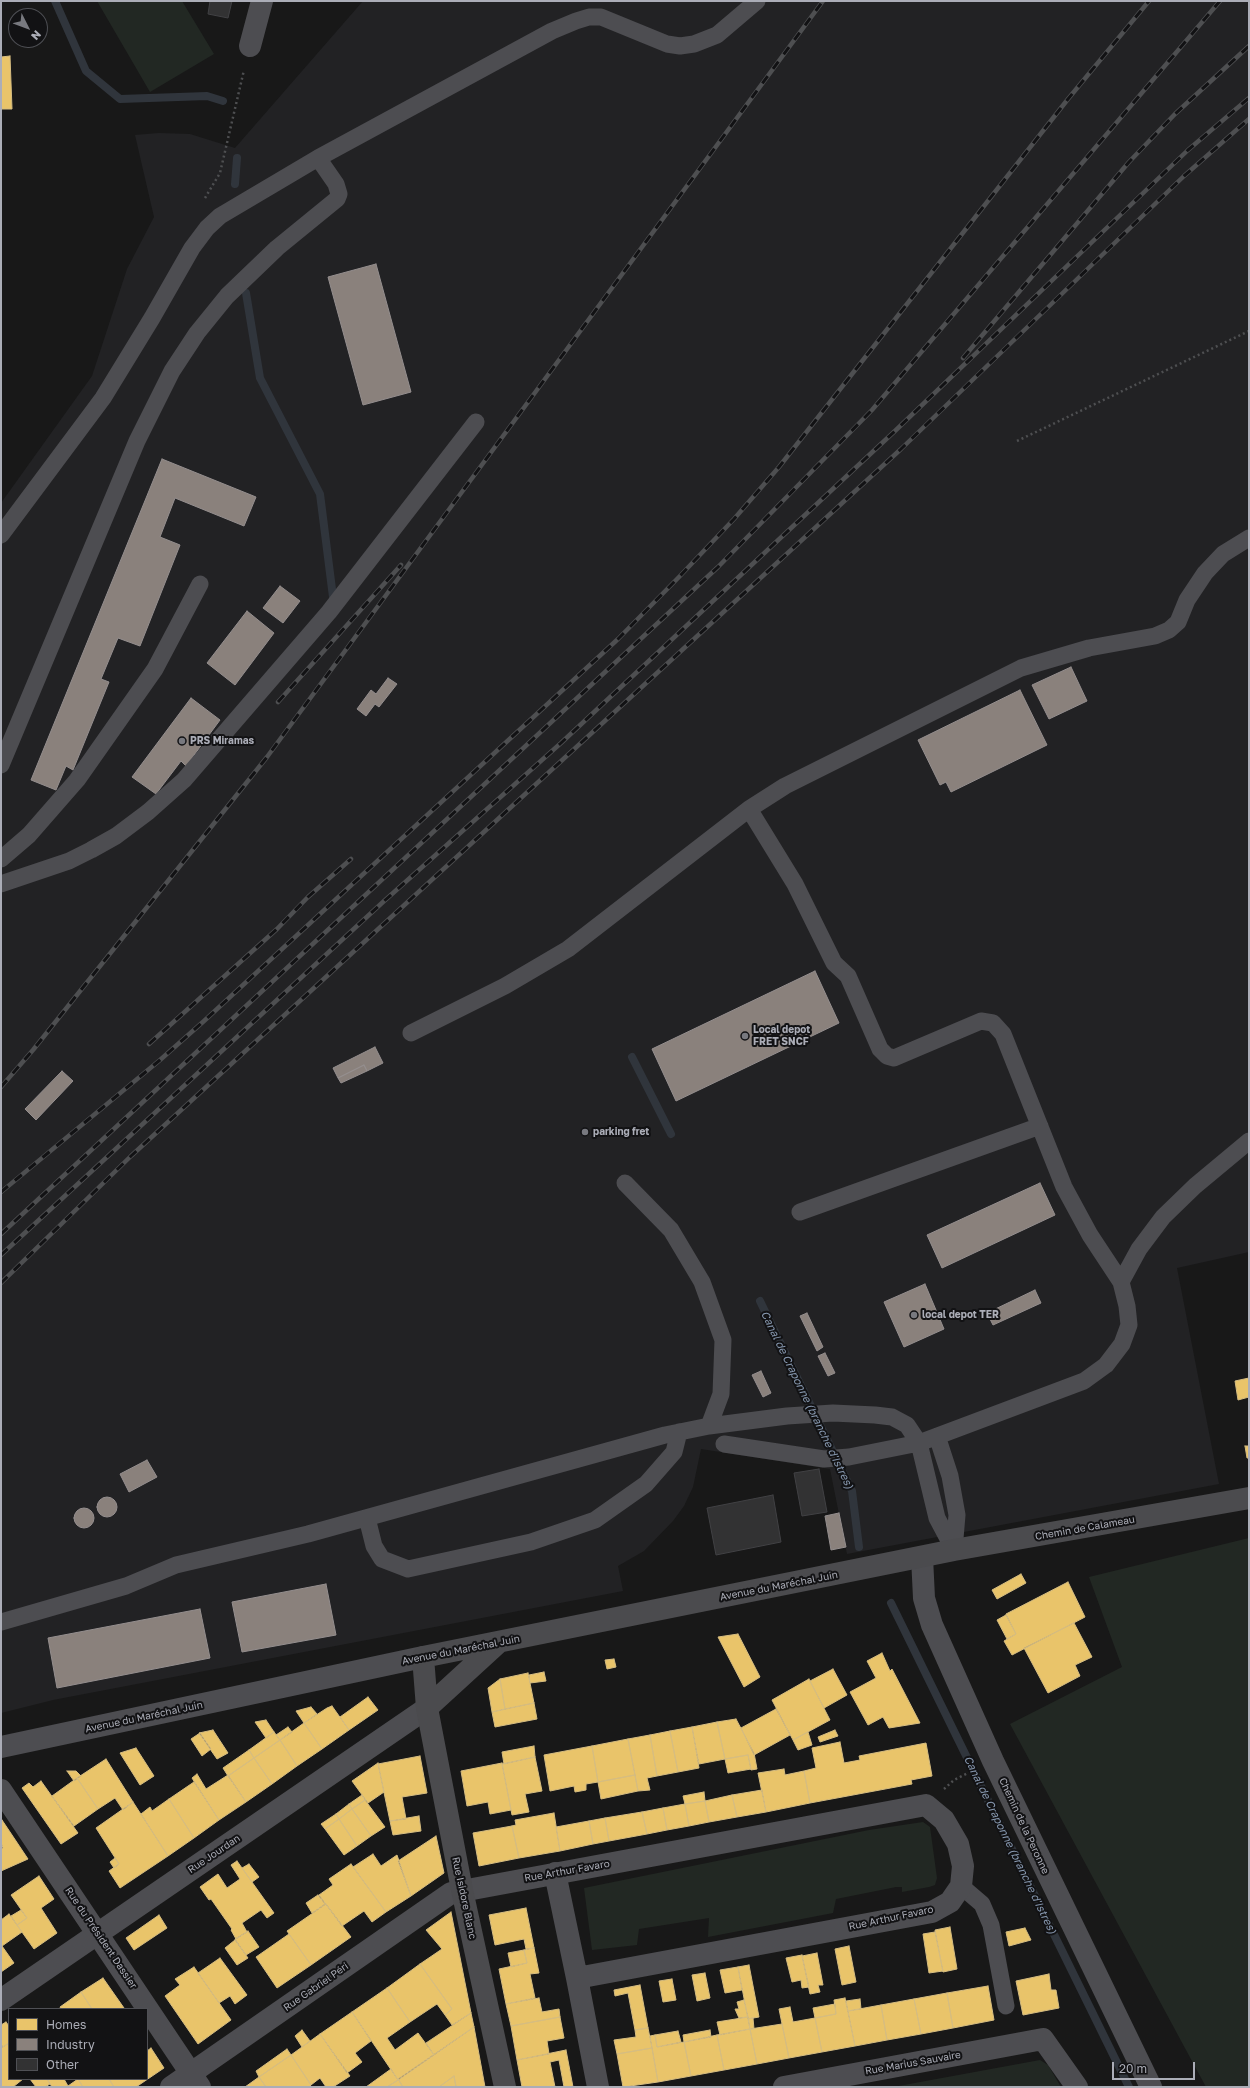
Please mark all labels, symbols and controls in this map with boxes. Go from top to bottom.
north arrow [8,8,48,48]
text: N [29,28,44,43]
place label: PRS Miramas [190,735,254,747]
marker: PRS Miramas [177,736,187,746]
place label: Local depot FRET SNCF [753,1024,810,1048]
marker: Local depot FRET SNCF [740,1031,750,1041]
place label: parking fret [593,1126,649,1138]
marker: parking fret [580,1127,590,1137]
water label: Canal de Craponne (branche d'Istres) [758,1309,856,1491]
place label: local depot TER [922,1309,999,1321]
marker: local depot TER [909,1310,919,1320]
street label: Chemin de Calameau [1034,1513,1136,1543]
street label: Avenue du Maréchal Juin [719,1569,839,1603]
street label: Avenue du Maréchal Juin [401,1633,521,1667]
street label: Avenue du Maréchal Juin [84,1699,204,1735]
water label: Canal de Craponne (branche d'Istres) [961,1754,1059,1936]
street label: Chemin de la Peronne [996,1776,1052,1876]
street label: Rue Jourdan [186,1832,242,1876]
street label: Rue Isidore Blanc [449,1856,479,1940]
street label: Rue Arthur Favaro [523,1858,611,1884]
street label: Rue du Président Dassier [62,1885,140,1991]
street label: Rue Arthur Favaro [848,1903,934,1933]
street label: Rue Gabriel Péri [281,1960,351,2014]
legend [8,2008,148,2080]
text: Homes [46,2017,86,2032]
text: Industry [46,2037,95,2052]
street label: Rue Marius Sauvaire [864,2049,962,2077]
scale bar [1114,2054,1197,2080]
text: Other [46,2057,79,2072]
text: 20 m [1119,2061,1147,2076]

